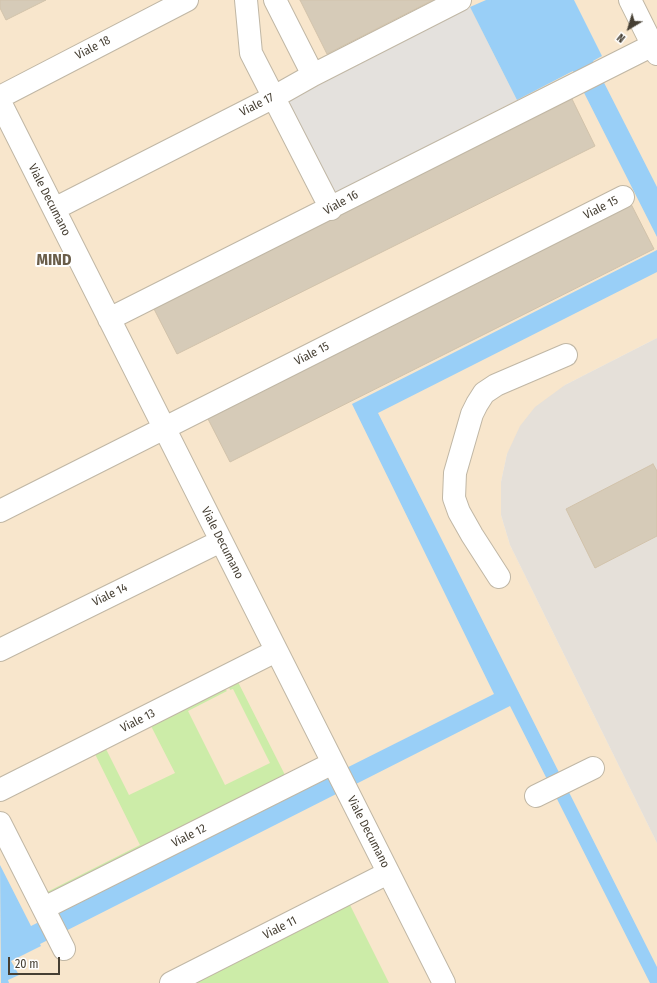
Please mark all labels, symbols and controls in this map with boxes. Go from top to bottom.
north arrow [609,8,649,48]
text: N [615,31,628,45]
street label: Viale 18 [73,33,113,63]
street label: Viale 17 [238,90,276,120]
street label: Viale Decumano [25,162,73,238]
street label: Viale 16 [321,188,361,218]
street label: Viale 15 [581,193,621,223]
district label: MIND [37,251,71,271]
street label: Viale 15 [292,339,332,369]
street label: Viale Decumano [198,505,246,581]
street label: Viale 14 [90,580,130,610]
street label: Viale 13 [118,706,158,736]
street label: Viale Decumano [344,794,392,870]
street label: Viale 12 [169,821,209,851]
street label: Viale 11 [261,913,299,943]
scale bar [10,949,62,975]
text: 20 m [15,957,39,971]

